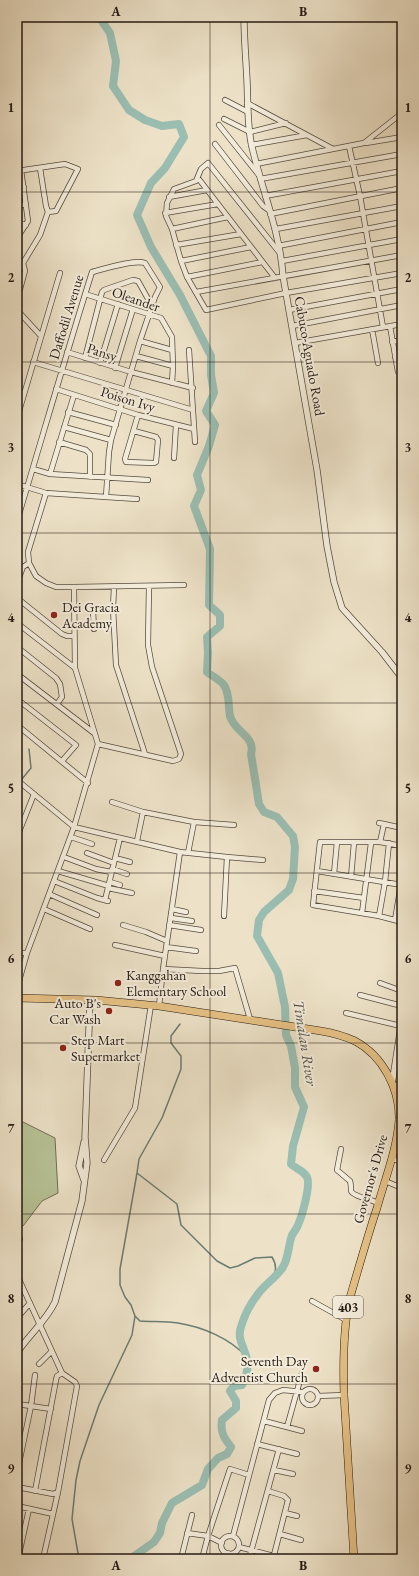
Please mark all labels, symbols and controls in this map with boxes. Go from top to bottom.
text: A [110,3,121,20]
text: B [299,3,307,20]
text: 1 [8,99,15,116]
text: 1 [405,99,412,116]
text: 2 [8,269,15,286]
text: 2 [405,269,412,286]
street label: Daffodil Avenue [45,272,88,362]
street label: Oleander [110,282,163,316]
street label: Cabuco-Aguado Road [291,295,330,418]
street label: Pansy [85,339,120,366]
street label: Poison Ivy [99,382,158,416]
text: 3 [8,439,15,456]
text: 3 [405,439,412,456]
place label: Dei Gracia Academy [61,598,120,632]
text: 4 [8,609,15,626]
text: 4 [405,609,412,626]
marker: Dei Gracia Academy [49,610,59,620]
text: 5 [8,780,14,797]
text: 5 [405,780,411,797]
text: 6 [8,950,15,967]
text: 6 [405,950,412,967]
place label: Kanggahan Elementary School [126,966,227,1000]
marker: Kanggahan Elementary School [113,978,123,988]
place label: Auto B's Car Wash [49,994,101,1028]
water label: Timalan River [289,999,322,1088]
marker: Auto B's Car Wash [104,1006,114,1016]
place label: Step Mart Supermarket [71,1031,140,1065]
marker: Step Mart Supermarket [58,1043,68,1053]
text: 7 [8,1120,15,1137]
text: 7 [405,1120,412,1137]
street label: Governor's Drive [349,1132,391,1226]
text: 8 [8,1290,15,1307]
text: 8 [405,1290,412,1307]
road number: 403 [333,1296,363,1318]
place label: Seventh Day Adventist Church [210,1352,309,1386]
marker: Seventh Day Adventist Church [311,1364,321,1374]
text: 9 [8,1460,15,1477]
text: 9 [405,1460,412,1477]
text: A [110,1557,121,1574]
text: B [299,1557,307,1574]

